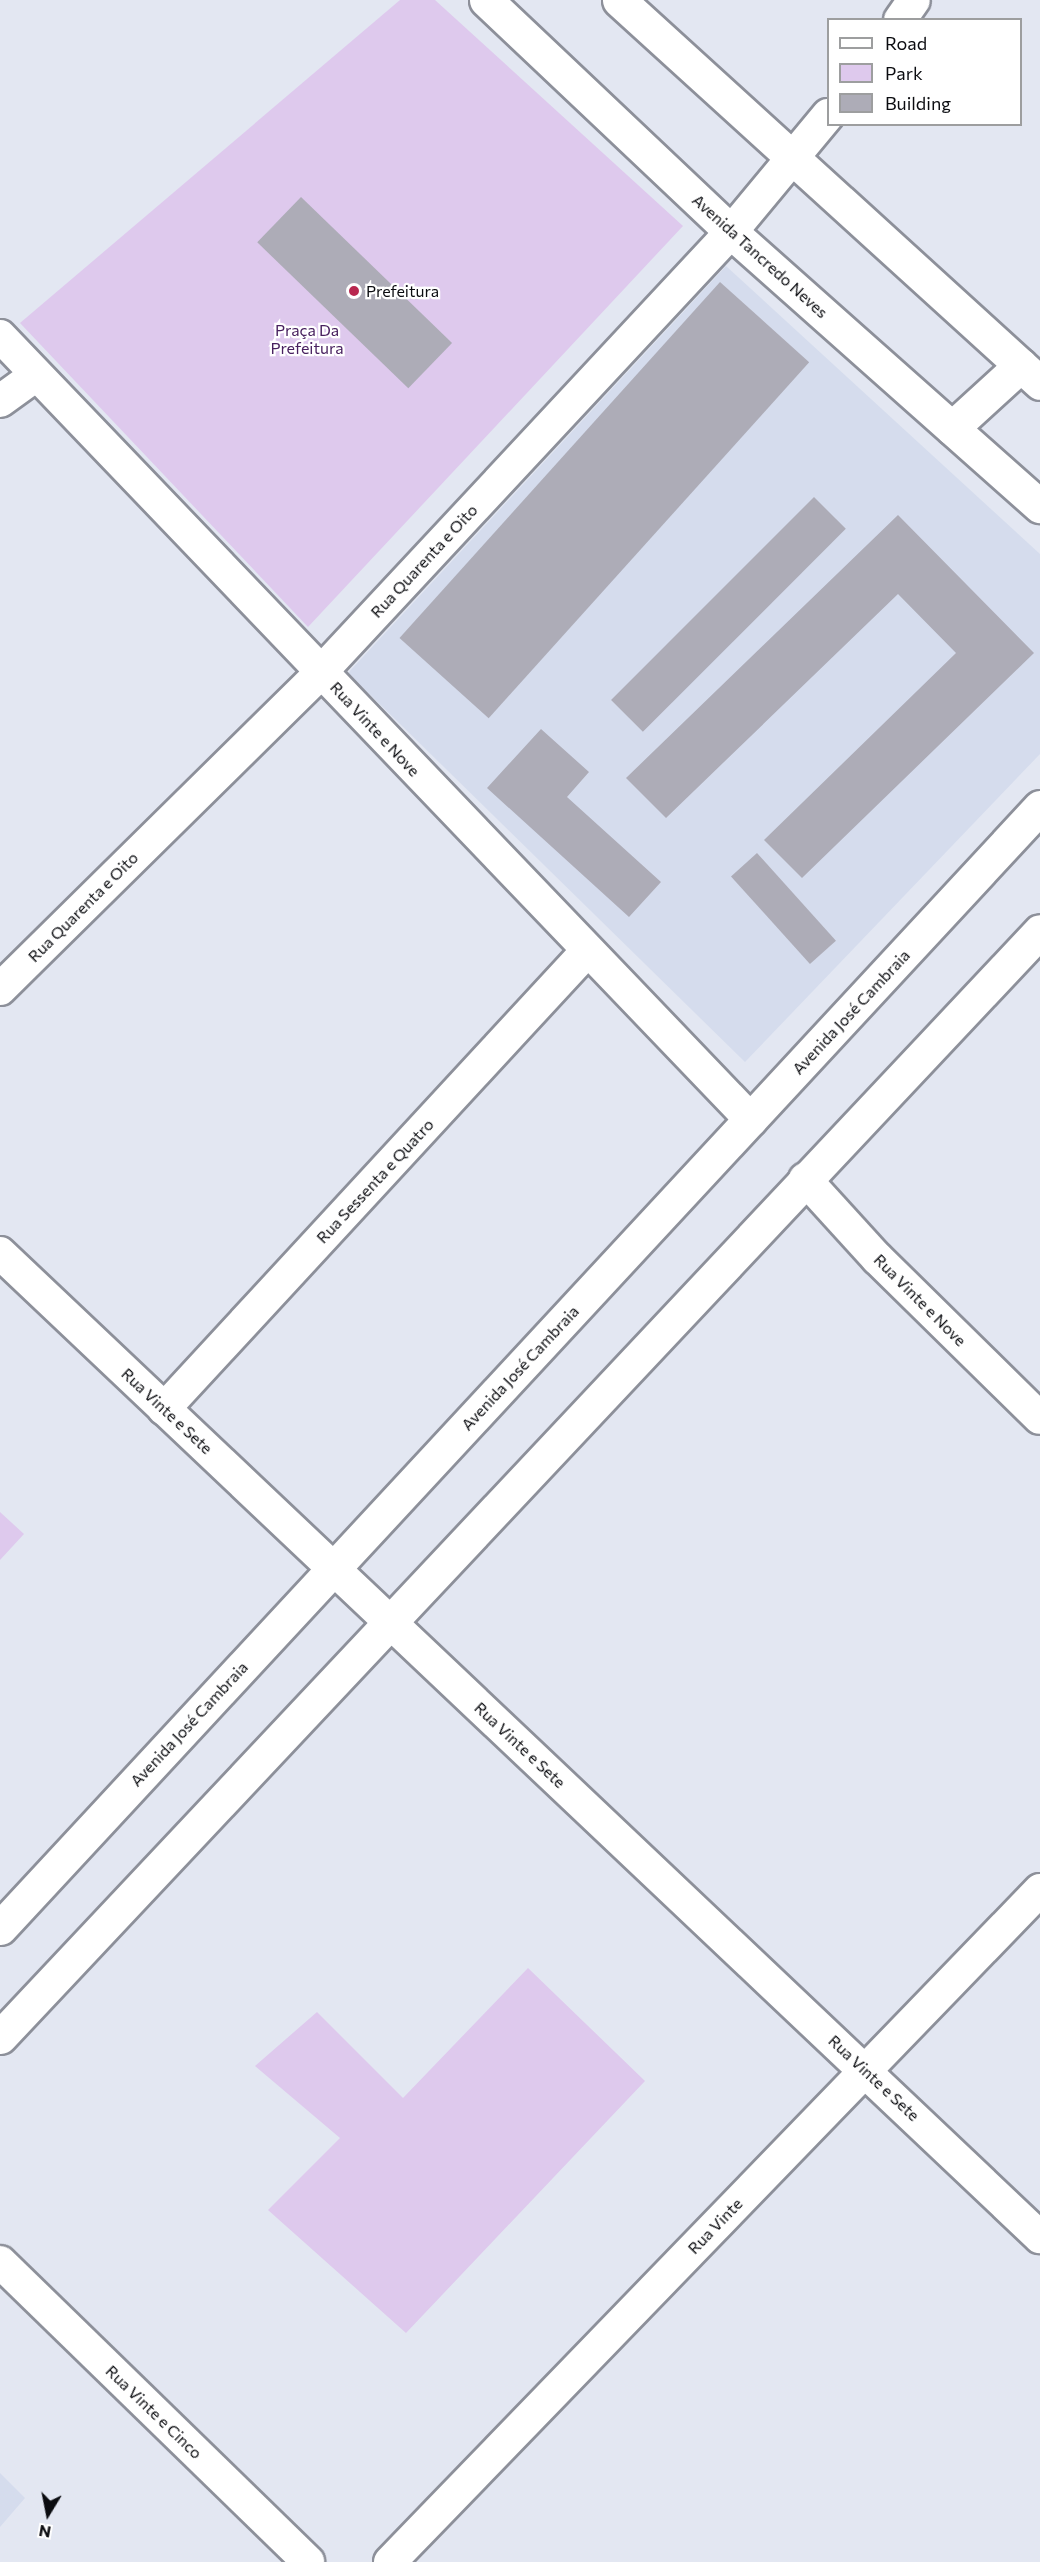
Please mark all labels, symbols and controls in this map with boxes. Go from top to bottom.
legend [827,18,1022,126]
text: Road [885,32,927,54]
text: Park [885,62,923,84]
text: Building [885,92,951,114]
street label: Avenida Tancredo Neves [688,190,832,322]
place label: Prefeitura [366,281,439,301]
marker: Prefeitura [347,284,361,298]
park label: Praça Da Prefeitura [270,320,344,358]
street label: Rua Quarenta e Oito [367,500,481,622]
street label: Rua Vinte e Nove [326,678,424,780]
street label: Rua Quarenta e Oito [24,848,142,966]
street label: Avenida José Cambraia [788,946,914,1078]
street label: Rua Sessenta e Quatro [312,1115,438,1247]
street label: Rua Vinte e Nove [870,1250,970,1350]
street label: Avenida José Cambraia [457,1302,583,1434]
street label: Rua Vinte e Sete [118,1364,216,1458]
street label: Avenida José Cambraia [126,1658,252,1790]
street label: Rua Vinte e Sete [471,1698,569,1792]
street label: Rua Vinte e Sete [825,2031,923,2125]
street label: Rua Vinte [684,2194,746,2258]
street label: Rua Vinte e Cinco [102,2361,206,2463]
north arrow [18,2484,78,2544]
text: N [37,2522,52,2543]

